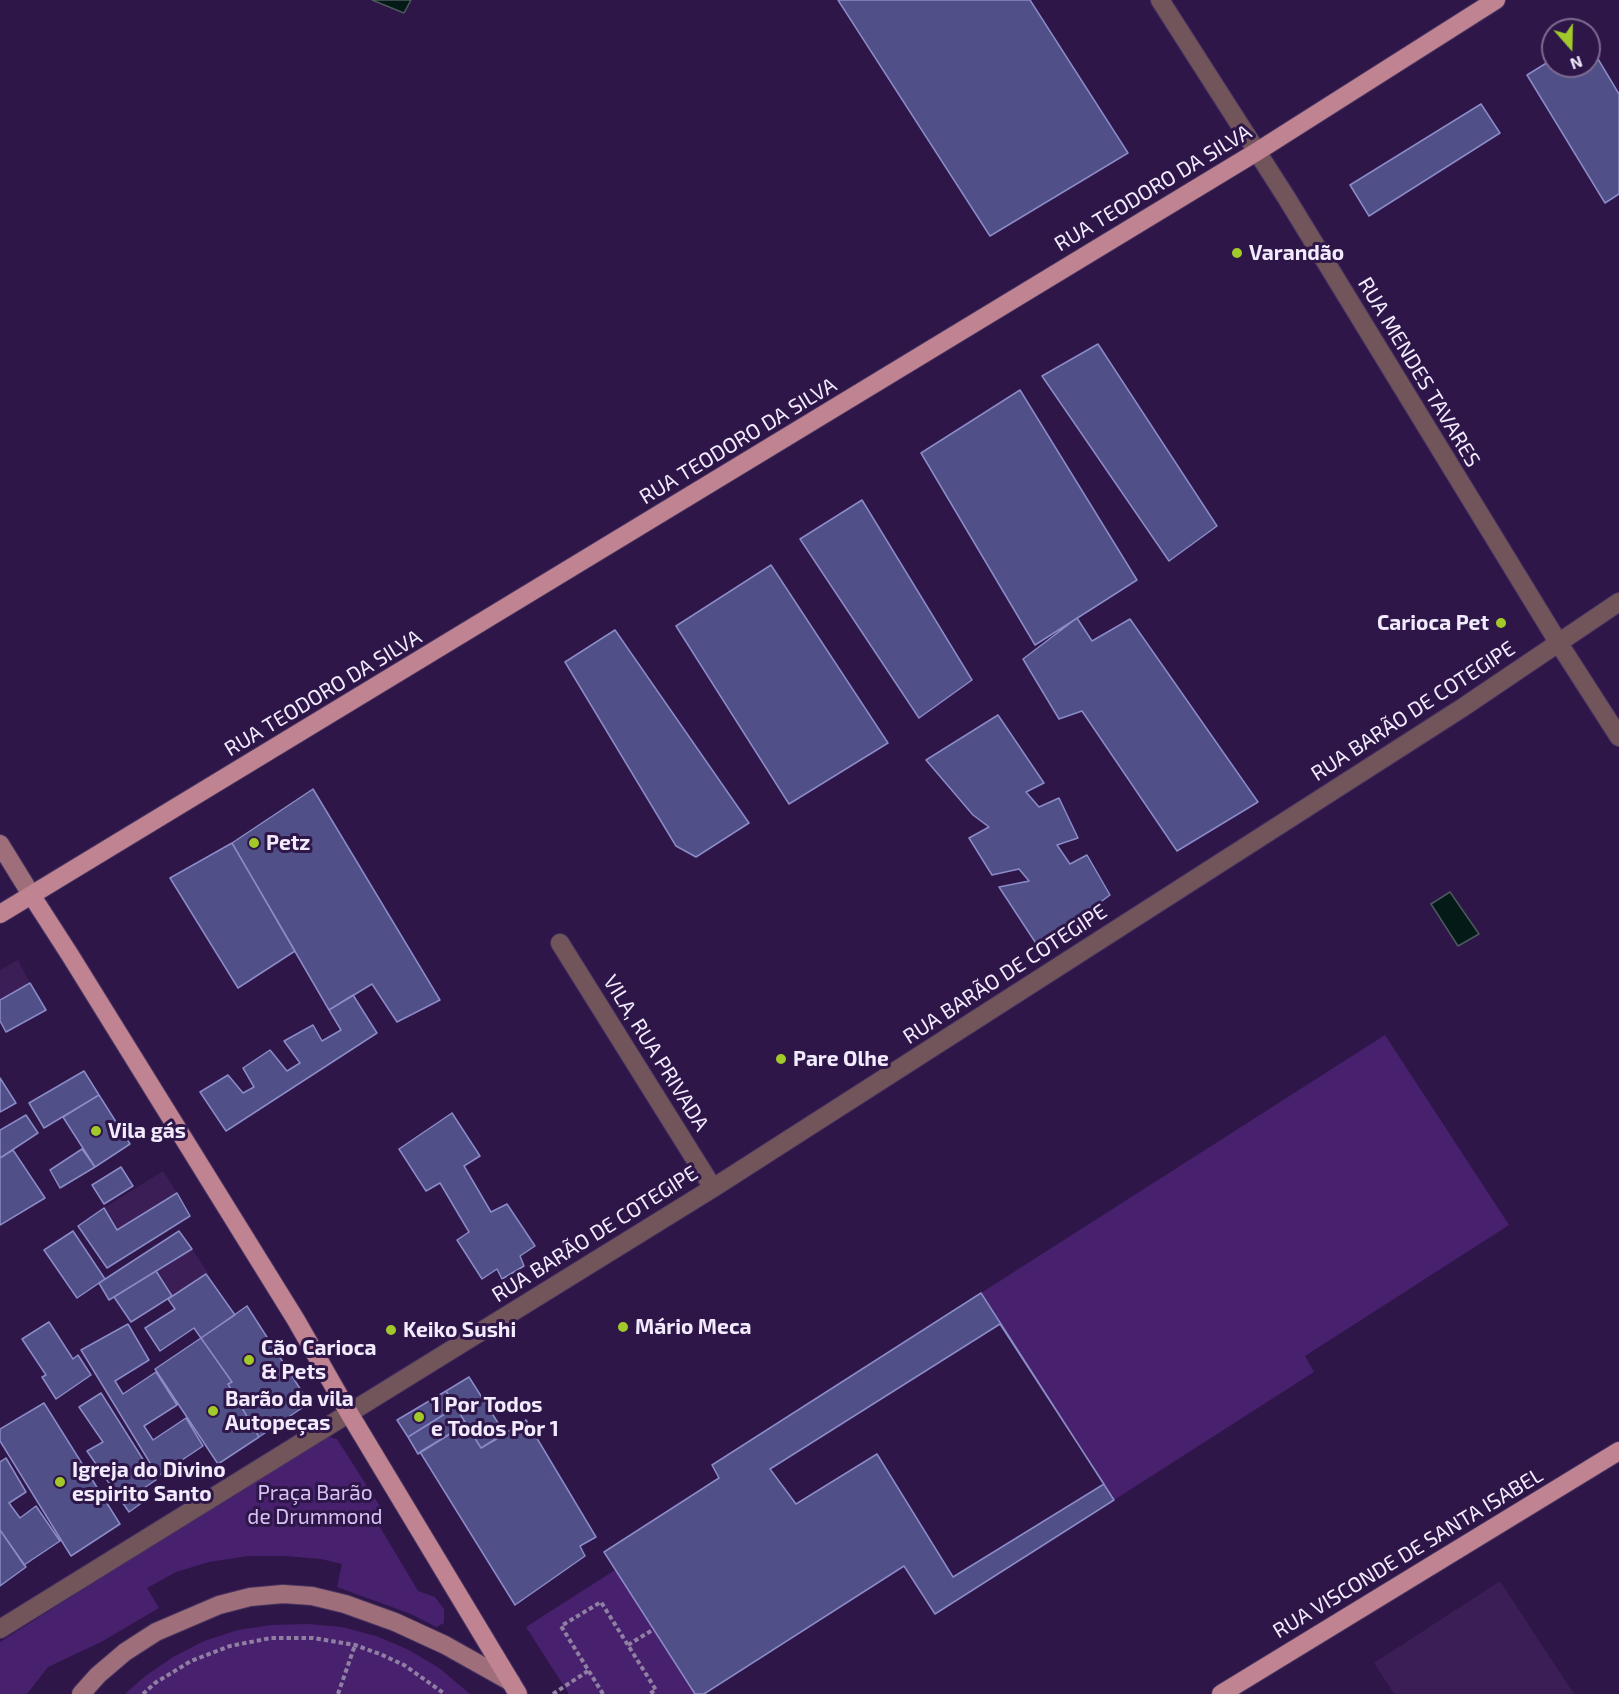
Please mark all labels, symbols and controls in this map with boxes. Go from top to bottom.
north arrow [1541,18,1601,78]
text: N [1568,53,1585,74]
street label: RUA TEODORO DA SILVA [1050,119,1256,257]
place label: Varandão [1249,240,1344,266]
marker: Varandão [1230,246,1244,260]
street label: RUA MENDES TAVARES [1352,273,1486,471]
street label: RUA TEODORO DA SILVA [635,372,841,510]
place label: Carioca Pet [1377,610,1489,636]
marker: Carioca Pet [1494,616,1508,630]
street label: RUA TEODORO DA SILVA [220,624,426,762]
street label: RUA BARÃO DE COTEGIPE [1306,636,1520,786]
place label: Petz [266,830,310,856]
marker: Petz [247,836,261,850]
street label: RUA BARÃO DE COTEGIPE [898,899,1112,1049]
street label: VILA, RUA PRIVADA [598,970,714,1136]
place label: Pare Olhe [793,1046,889,1072]
marker: Pare Olhe [774,1052,788,1066]
place label: Vila gás [108,1118,186,1144]
marker: Vila gás [89,1124,103,1138]
street label: RUA BARÃO DE COTEGIPE [487,1160,703,1308]
place label: Mário Meca [635,1314,752,1340]
place label: Keiko Sushi [403,1317,516,1343]
marker: Mário Meca [616,1320,630,1334]
marker: Keiko Sushi [384,1323,398,1337]
place label: Cão Carioca & Pets [261,1335,376,1385]
marker: Cão Carioca & Pets [242,1353,256,1367]
place label: Barão da vila Autopeças [225,1386,354,1436]
place label: 1 Por Todos e Todos Por 1 [431,1392,559,1442]
marker: Barão da vila Autopeças [206,1404,220,1418]
marker: 1 Por Todos e Todos Por 1 [412,1410,426,1424]
place label: Igreja do Divino espirito Santo [72,1457,226,1507]
street label: RUA VISCONDE DE SANTA ISABEL [1269,1462,1547,1644]
marker: Igreja do Divino espirito Santo [53,1475,67,1489]
park label: Praça Barão de Drummond [247,1480,383,1530]

